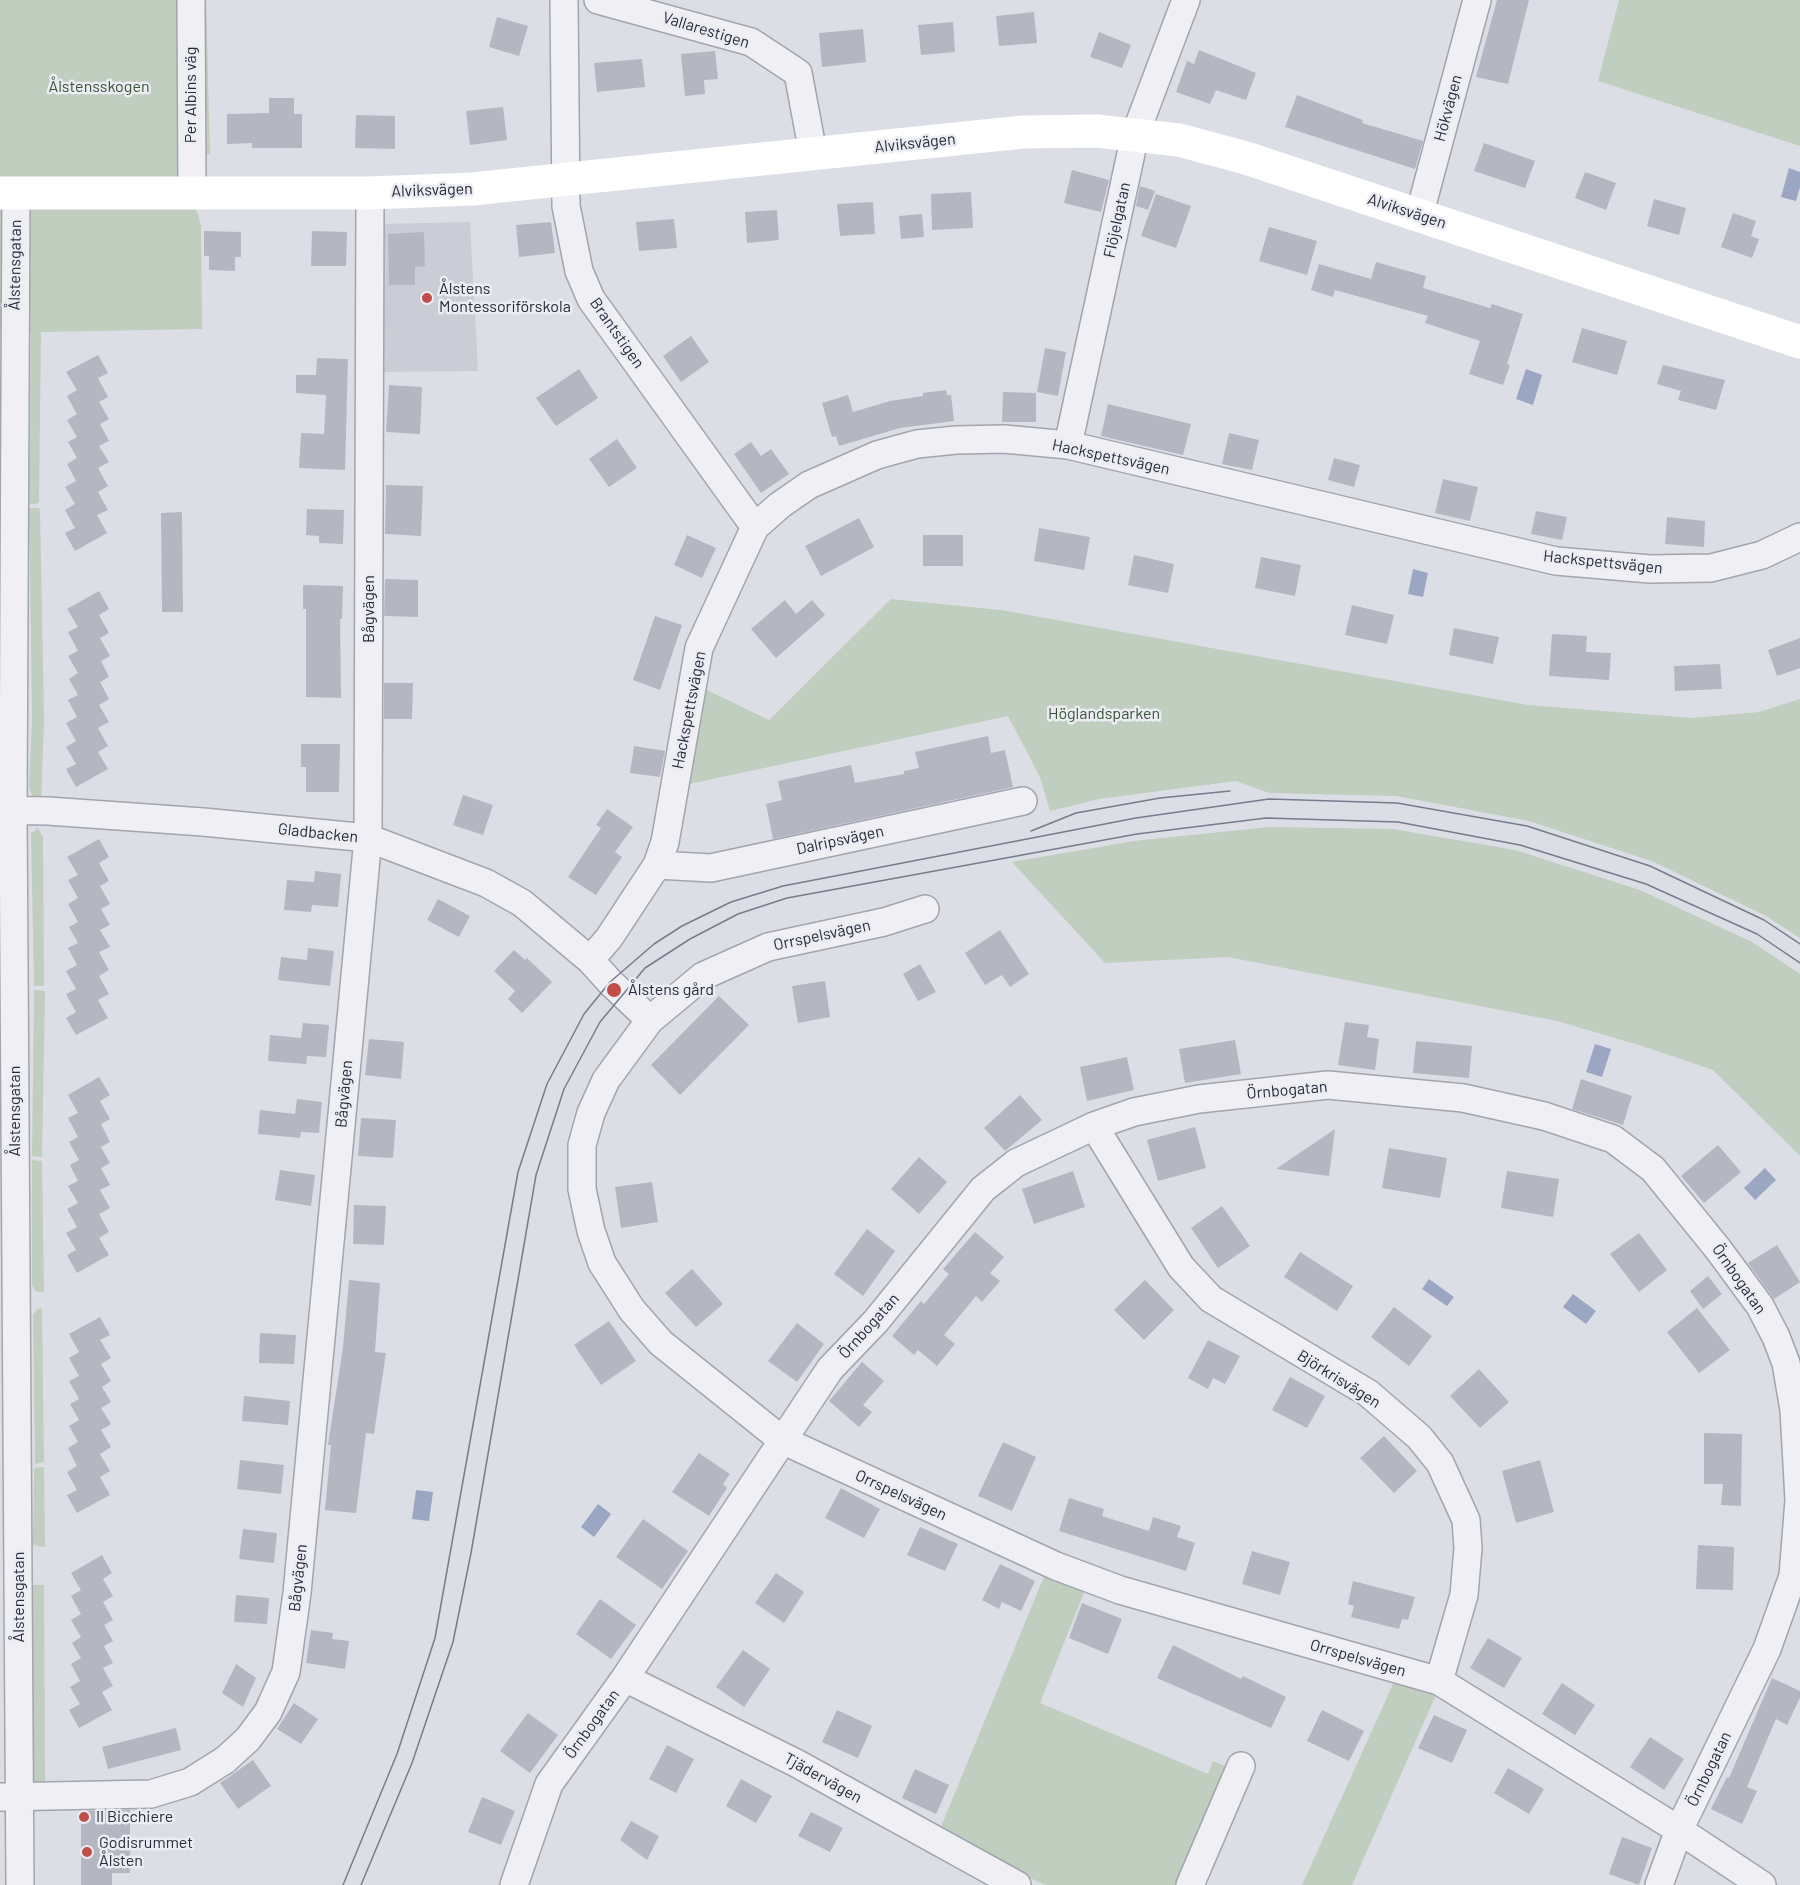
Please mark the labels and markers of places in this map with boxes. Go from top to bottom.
place label: Ålstens Montessoriförskola [439,279,571,317]
marker: Ålstens Montessoriförskola [420,291,434,305]
place label: Ålstens gård [628,980,714,1000]
marker: Ålstens gård [605,981,623,999]
place label: Il Bicchiere [96,1807,173,1827]
marker: Il Bicchiere [77,1810,91,1824]
place label: Godisrummet Ålsten [99,1833,193,1871]
marker: Godisrummet Ålsten [80,1845,94,1859]

